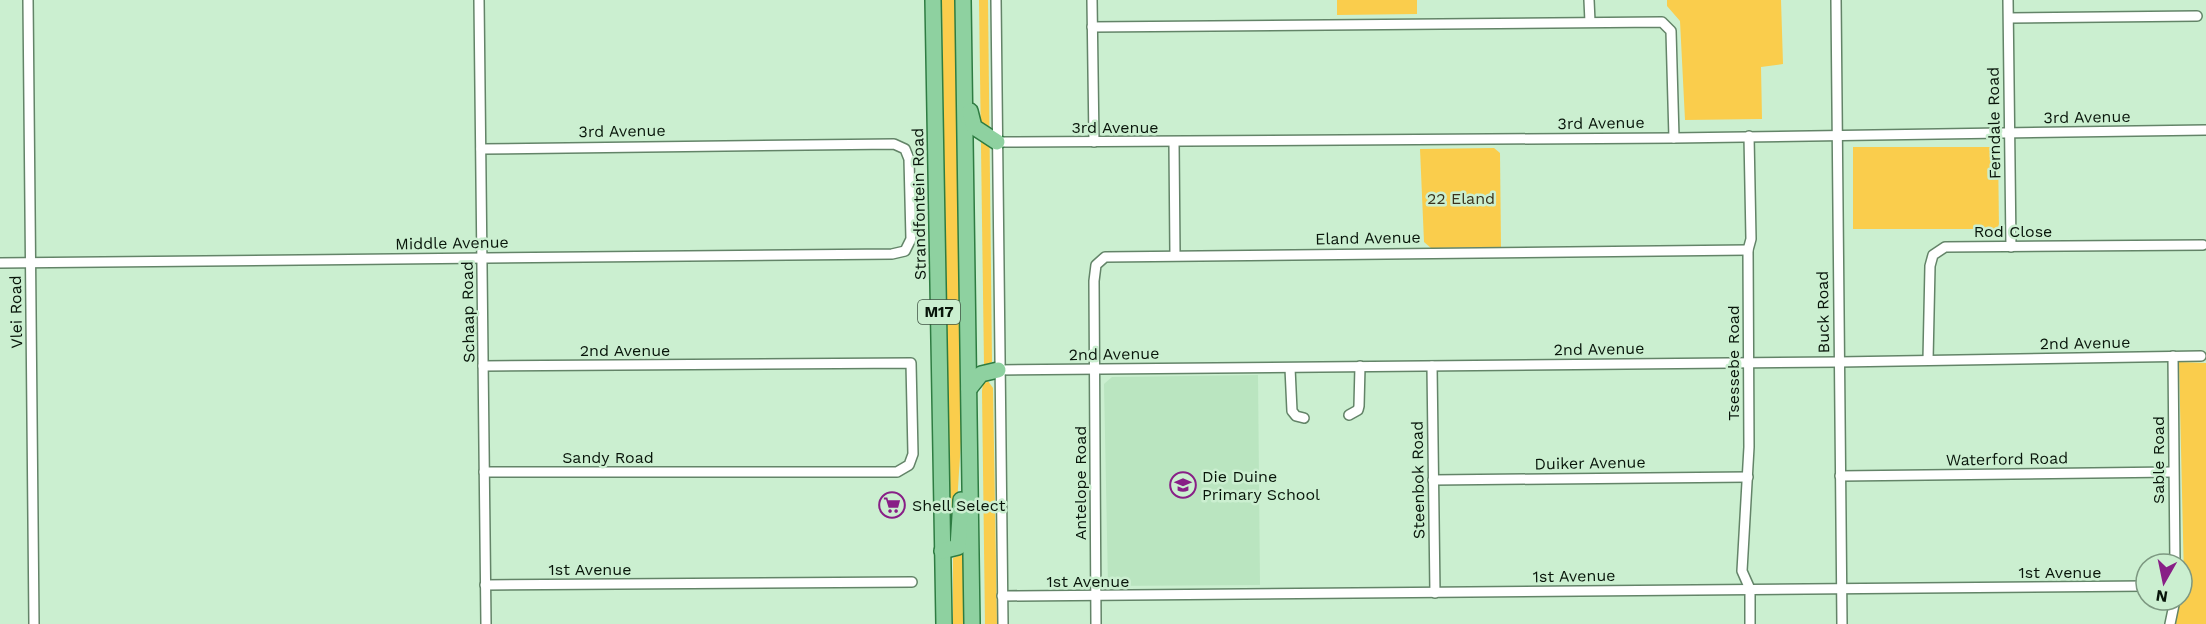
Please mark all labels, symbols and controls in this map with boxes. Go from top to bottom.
street label: Ferndale Road [1984,67,2004,179]
street label: 3rd Avenue [2043,107,2131,127]
street label: 3rd Avenue [1557,113,1645,133]
street label: 3rd Avenue [1071,118,1159,137]
street label: 3rd Avenue [578,121,666,141]
street label: Strandfontein Road [908,128,930,280]
park label: 22 Eland [1427,189,1495,208]
street label: Rod Close [1974,222,2052,241]
street label: Eland Avenue [1315,228,1421,248]
street label: Middle Avenue [395,233,509,253]
street label: Schaap Road [458,261,478,363]
street label: Buck Road [1813,271,1833,353]
street label: Vlei Road [6,275,26,349]
road number: M17 [918,300,960,324]
street label: Tsessebe Road [1724,305,1743,421]
street label: 2nd Avenue [2039,333,2131,353]
street label: 2nd Avenue [1553,339,1645,359]
street label: 2nd Avenue [580,341,670,360]
street label: 2nd Avenue [1068,344,1160,364]
street label: Sable Road [2149,416,2168,504]
street label: Steenbok Road [1407,421,1429,539]
street label: Antelope Road [1071,426,1090,540]
street label: Sandy Road [562,448,654,467]
street label: Waterford Road [1946,448,2068,470]
street label: Duiker Avenue [1534,453,1646,473]
place label: Die Duine Primary School [1202,467,1320,504]
school or university icon: Die Duine Primary School [1168,470,1198,500]
supermarket icon: Shell Select [877,490,907,520]
place label: Shell Select [912,496,1006,515]
north arrow [2134,552,2194,612]
street label: 1st Avenue [549,560,631,579]
street label: 1st Avenue [2019,563,2101,582]
street label: 1st Avenue [1532,566,1616,586]
street label: 1st Avenue [1047,572,1129,591]
text: N [2154,586,2169,607]

